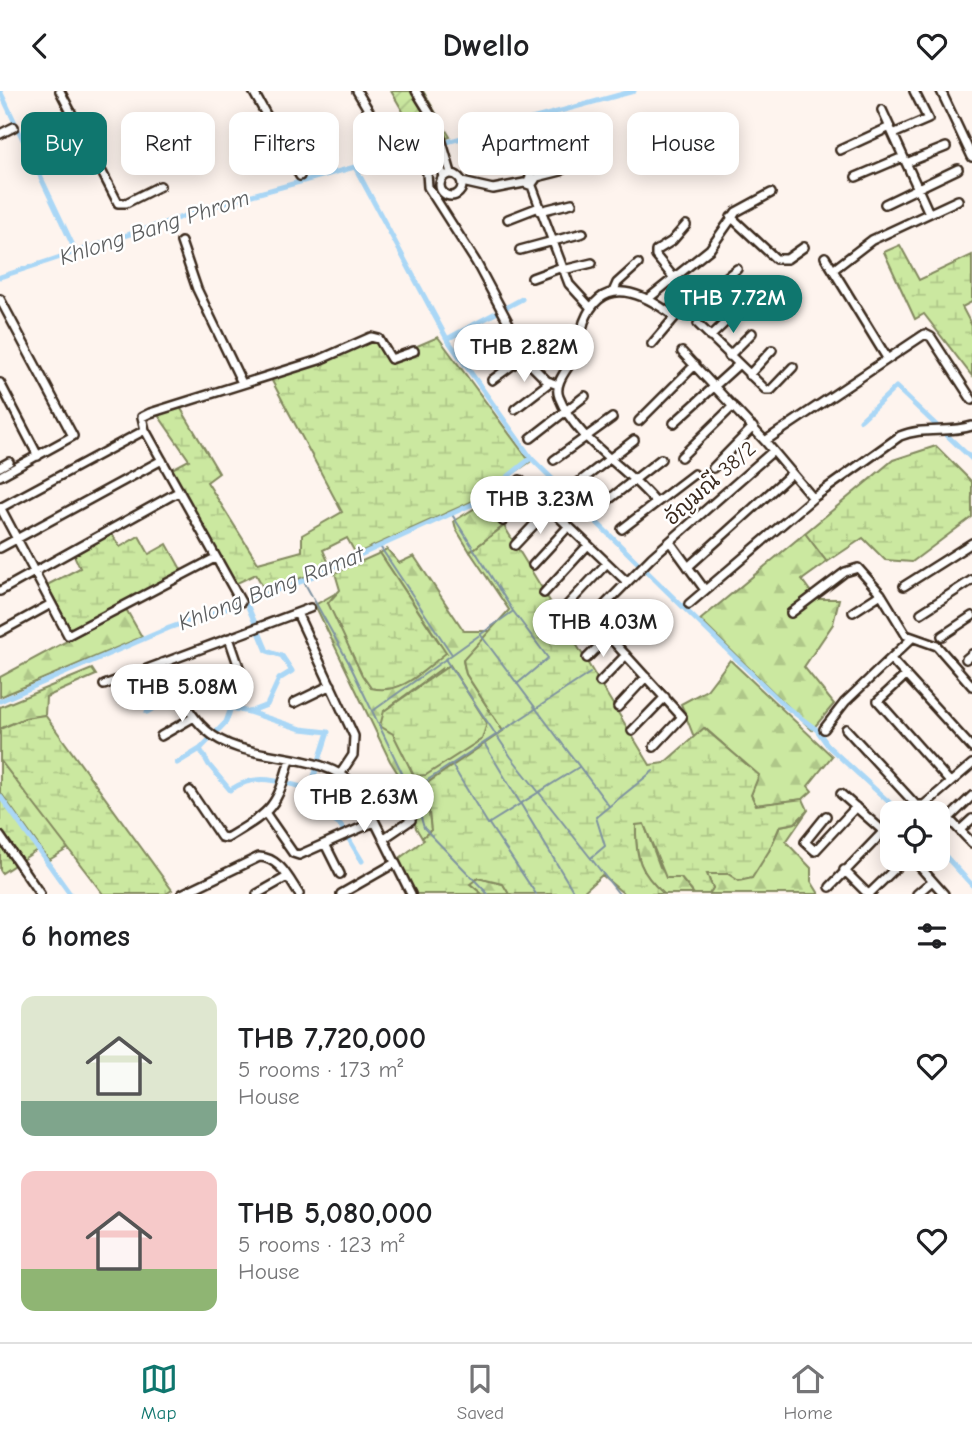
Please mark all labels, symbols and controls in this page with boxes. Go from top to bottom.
icon: back [21,27,59,65]
text: Dwello [442,27,530,64]
icon: heart [913,27,951,65]
chip: Buy [21,112,107,175]
chip: Rent [121,112,215,175]
chip: Filters [229,112,339,175]
chip: New [353,112,444,175]
chip: Apartment [458,112,613,175]
chip: House [627,112,739,175]
water label: Khlong Bang Phrom [56,184,253,271]
pin: THB 7.72M [653,275,813,335]
text: THB 7.72M [680,284,786,311]
pin: THB 2.82M [444,324,604,384]
text: THB 2.82M [470,333,578,360]
street label: อัญมณี 38/2 [660,436,760,530]
pin: THB 3.23M [460,477,620,536]
text: THB 3.23M [486,485,594,512]
water label: Khlong Bang Ramat [174,540,370,636]
pin: THB 4.03M [523,599,683,659]
text: THB 4.03M [549,608,657,635]
pin: THB 5.08M [102,665,262,724]
text: THB 5.08M [127,673,237,700]
pin: THB 2.63M [284,775,444,834]
text: THB 2.63M [310,783,418,810]
map controls [880,801,950,871]
button: locate [880,801,950,871]
icon: filters [913,917,951,955]
text: 6 homes [21,919,130,954]
text: THB 7,720,000 [238,1021,426,1056]
icon: home [77,1024,161,1108]
icon: heart [913,1047,951,1085]
text: 5 rooms · 173 m² [238,1056,403,1083]
text: House [238,1083,300,1110]
text: THB 5,080,000 [238,1196,433,1231]
icon: home [77,1199,161,1283]
icon: heart [913,1222,951,1260]
text: 5 rooms · 123 m² [238,1231,404,1258]
text: House [238,1258,300,1285]
tab: Map [140,1360,178,1424]
tab: Saved [457,1360,504,1424]
tab: Home [783,1360,832,1424]

